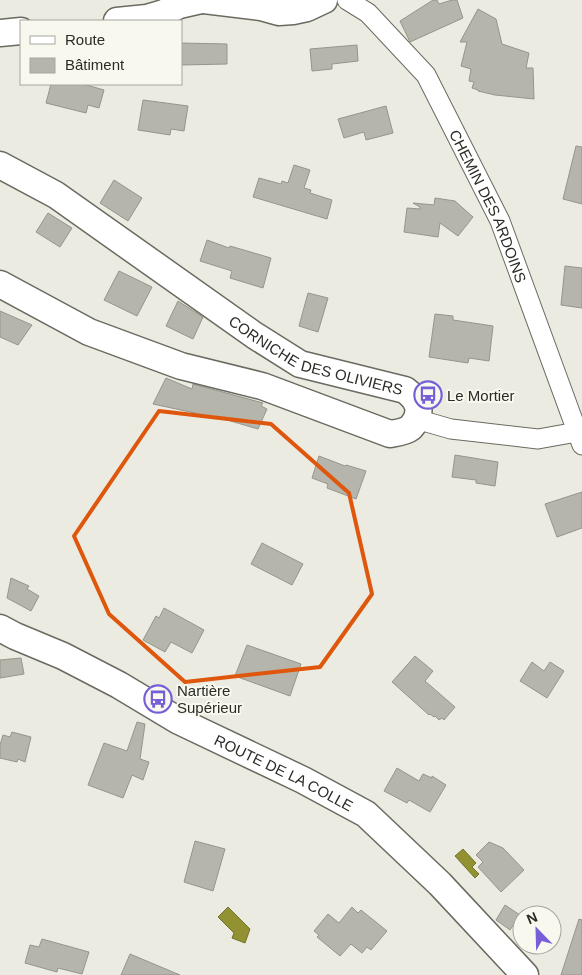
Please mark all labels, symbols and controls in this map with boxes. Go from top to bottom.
legend [20,20,182,85]
text: Route [65,31,105,48]
text: Bâtiment [65,56,125,73]
street label: CHEMIN DES ARDOINS [447,127,530,285]
street label: CORNICHE DES OLIVIERS [226,312,405,398]
bus stop icon: Le Mortier [413,380,443,410]
place label: Le Mortier [447,387,515,404]
place label: Nartière Supérieur [177,682,242,716]
bus stop icon: Nartière Supérieur [143,684,173,714]
street label: ROUTE DE LA COLLE [212,731,356,814]
north arrow [512,905,562,955]
text: N [524,909,540,927]

